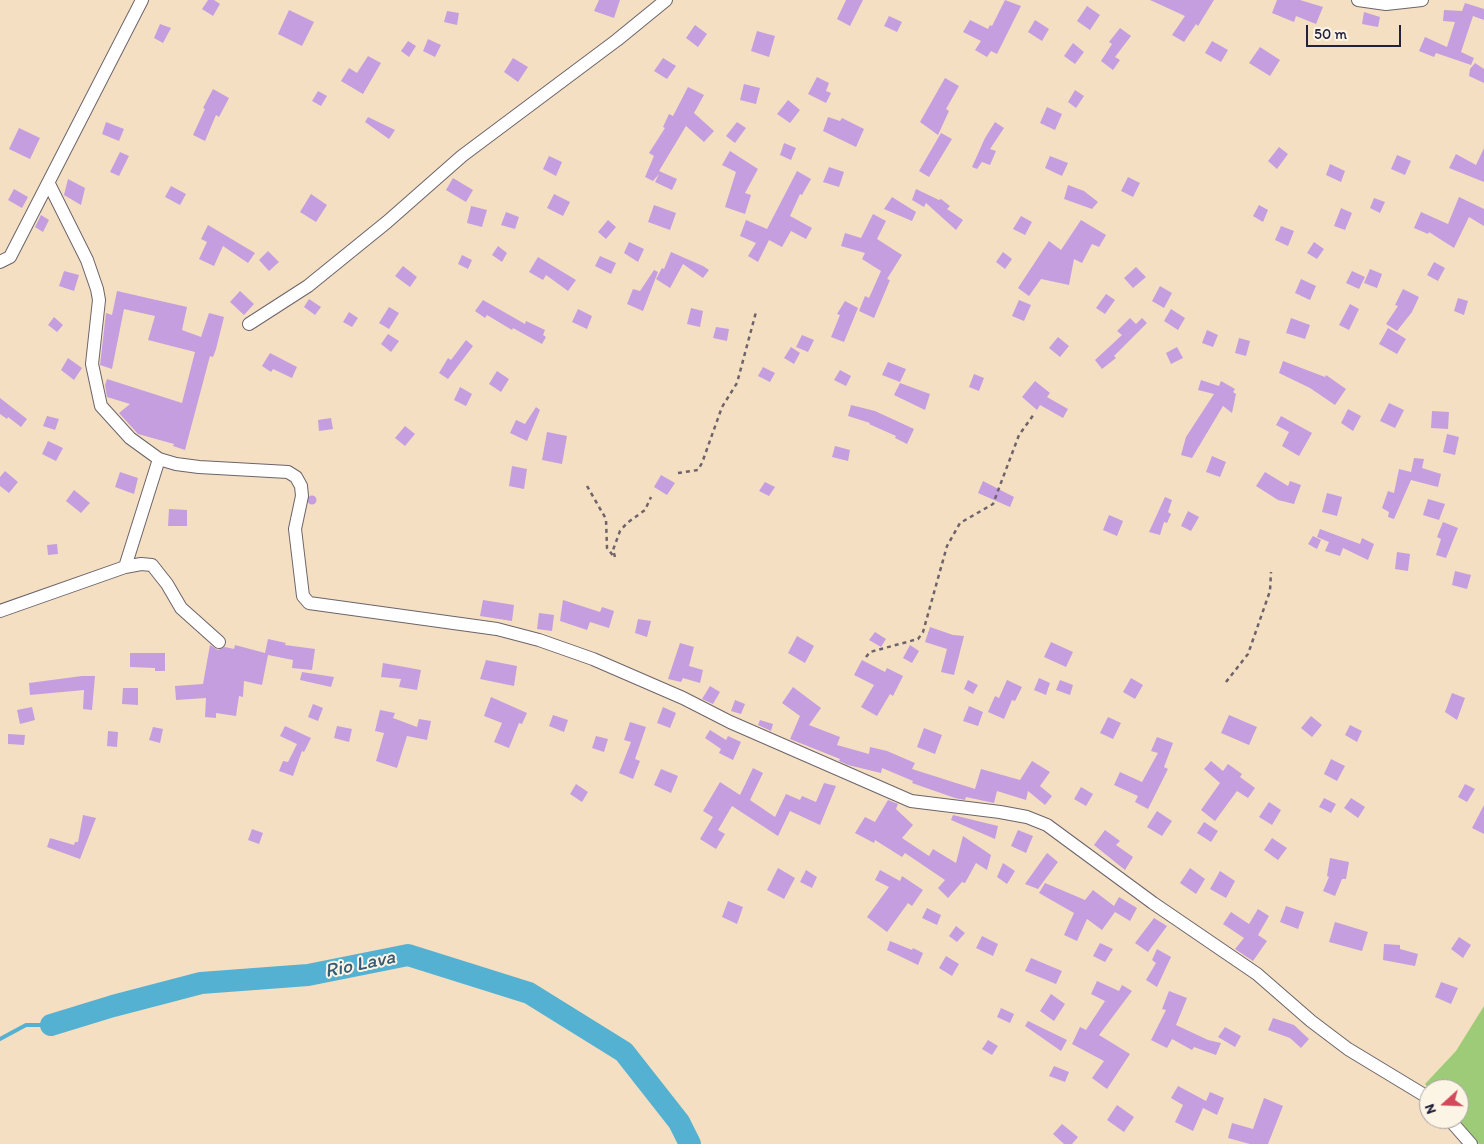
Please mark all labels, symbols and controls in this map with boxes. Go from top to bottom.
scale bar [1309,15,1404,47]
text: 50 m [1314,25,1347,43]
water label: Rio Lava [323,946,397,984]
north arrow [1419,1079,1469,1129]
text: N [1421,1102,1440,1116]

